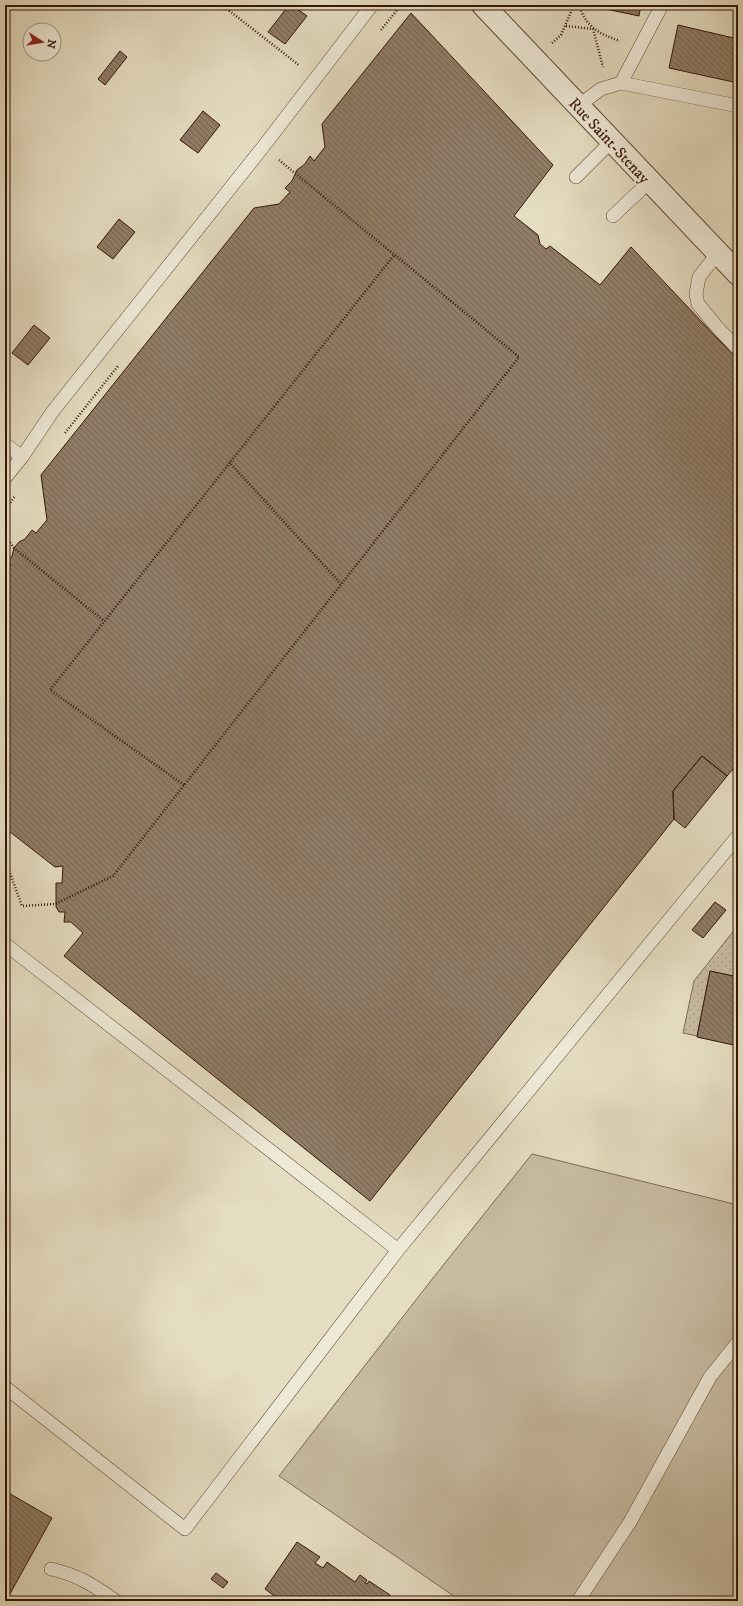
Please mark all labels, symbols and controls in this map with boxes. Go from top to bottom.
north arrow [22,22,62,62]
text: N [43,38,59,50]
street label: Rue Saint-Stenay [564,93,655,188]

